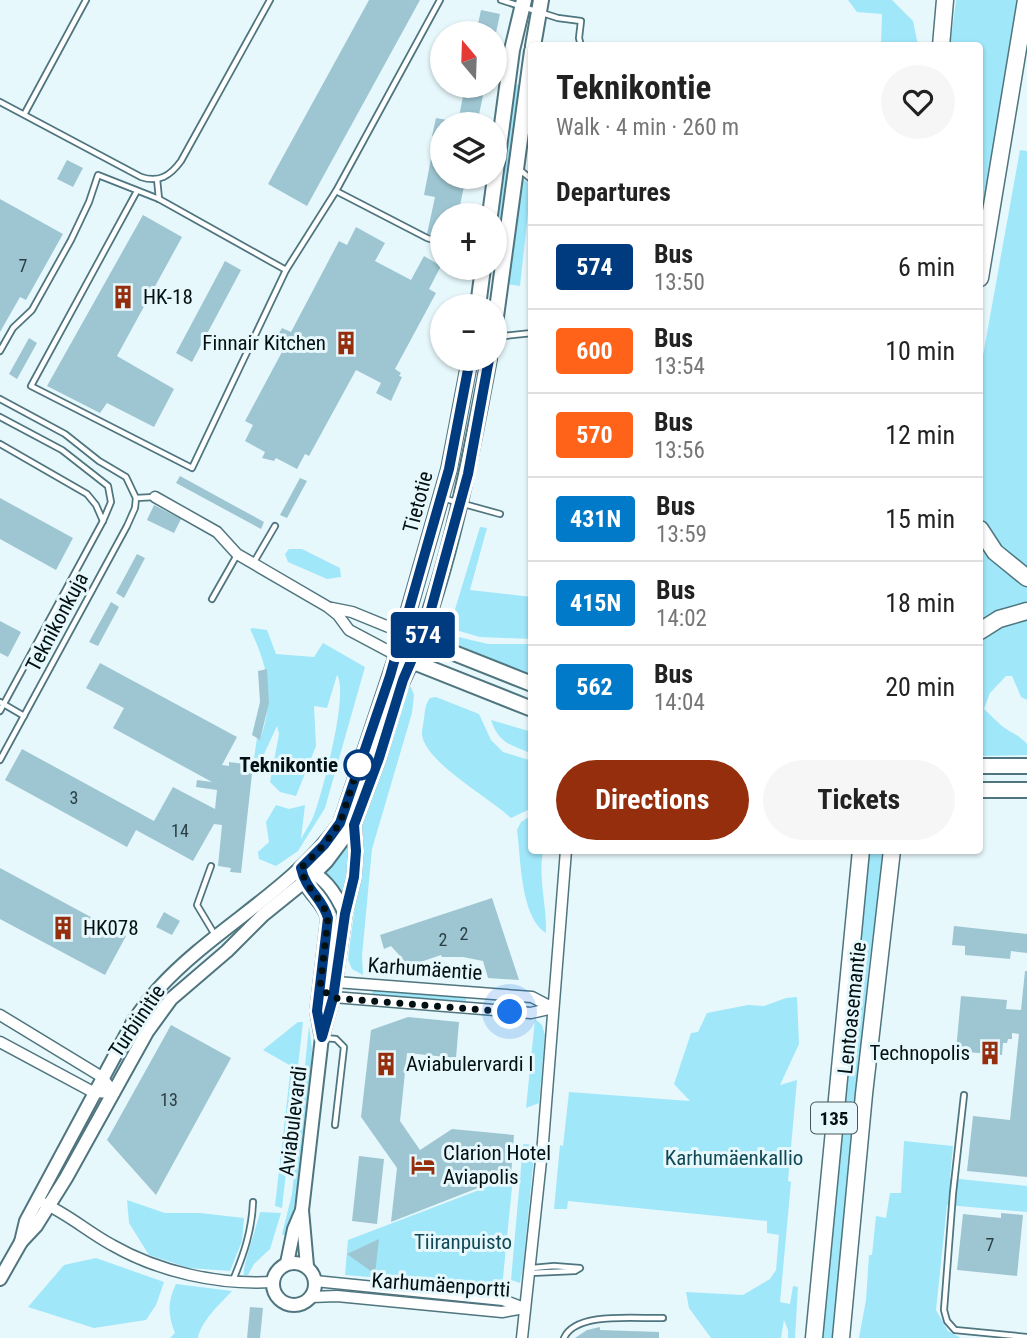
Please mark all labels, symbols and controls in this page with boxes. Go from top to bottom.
north arrow [430,21,508,98]
map controls [430,21,507,371]
button: heart [881,65,955,139]
text: Teknikontie [556,68,711,107]
button: layers [430,112,507,189]
text: Walk · 4 min · 260 m [556,114,739,141]
text: Departures [556,177,671,207]
button: + [430,203,507,280]
text: Bus [654,239,693,269]
text: 6 min [898,252,955,282]
text: 574 [576,253,613,281]
house number: 7 [19,255,28,276]
text: 13:50 [654,269,705,296]
building icon: HK-18 [109,283,137,311]
place label: HK-18 [143,285,193,309]
button: − [430,294,507,371]
text: Bus [654,323,693,353]
building icon: Finnair Kitchen [332,329,360,357]
place label: Finnair Kitchen [202,331,326,355]
text: 10 min [885,336,955,366]
text: 600 [576,337,613,365]
text: 13:54 [654,353,705,380]
text: Bus [654,407,693,437]
text: 12 min [885,420,955,450]
text: 570 [576,421,613,449]
text: 13:56 [654,437,705,464]
street label: Tietotie [398,468,438,536]
text: Bus [656,491,695,521]
text: 15 min [885,504,955,534]
text: 431N [570,505,621,533]
text: 13:59 [656,521,707,548]
street label: Teknikonkuja [21,568,93,676]
text: Bus [656,575,695,605]
text: 18 min [885,588,955,618]
text: 415N [570,589,621,617]
text: 14:02 [656,605,707,632]
line badge: 574 [383,612,463,658]
text: 574 [405,621,441,649]
text: Bus [654,659,693,689]
text: 20 min [885,672,955,702]
text: 562 [576,673,613,701]
text: 14:04 [654,689,705,716]
marker: Teknikontie [344,750,374,780]
place label: Teknikontie [239,753,338,777]
button: Directions [556,760,749,840]
button: Tickets [763,760,955,840]
house number: 3 [70,787,78,808]
house number: 14 [171,820,189,841]
building icon: HK078 [49,914,77,942]
place label: HK078 [83,916,139,940]
house number: 2 [460,923,469,944]
house number: 2 [439,929,448,950]
street label: Lentoasemantie [833,940,871,1075]
street label: Karhumäentie [367,953,483,985]
street label: Turbiinitie [104,980,170,1062]
your location [492,994,527,1029]
building icon: Technopolis [976,1039,1004,1067]
place label: Technopolis [870,1041,970,1065]
building icon: Aviabulervardi I [372,1050,400,1078]
place label: Aviabulervardi I [406,1052,534,1076]
street label: Aviabulevardi [274,1065,312,1177]
house number: 13 [160,1089,178,1110]
road number: 135 [811,1102,857,1134]
place label: Clarion Hotel Aviapolis [443,1141,551,1189]
park label: Karhumäenkallio [665,1146,803,1170]
hotel icon: Clarion Hotel Aviapolis [409,1151,437,1179]
park label: Tiiranpuisto [414,1230,512,1254]
house number: 7 [986,1234,995,1255]
street label: Karhumäenportti [371,1268,511,1302]

